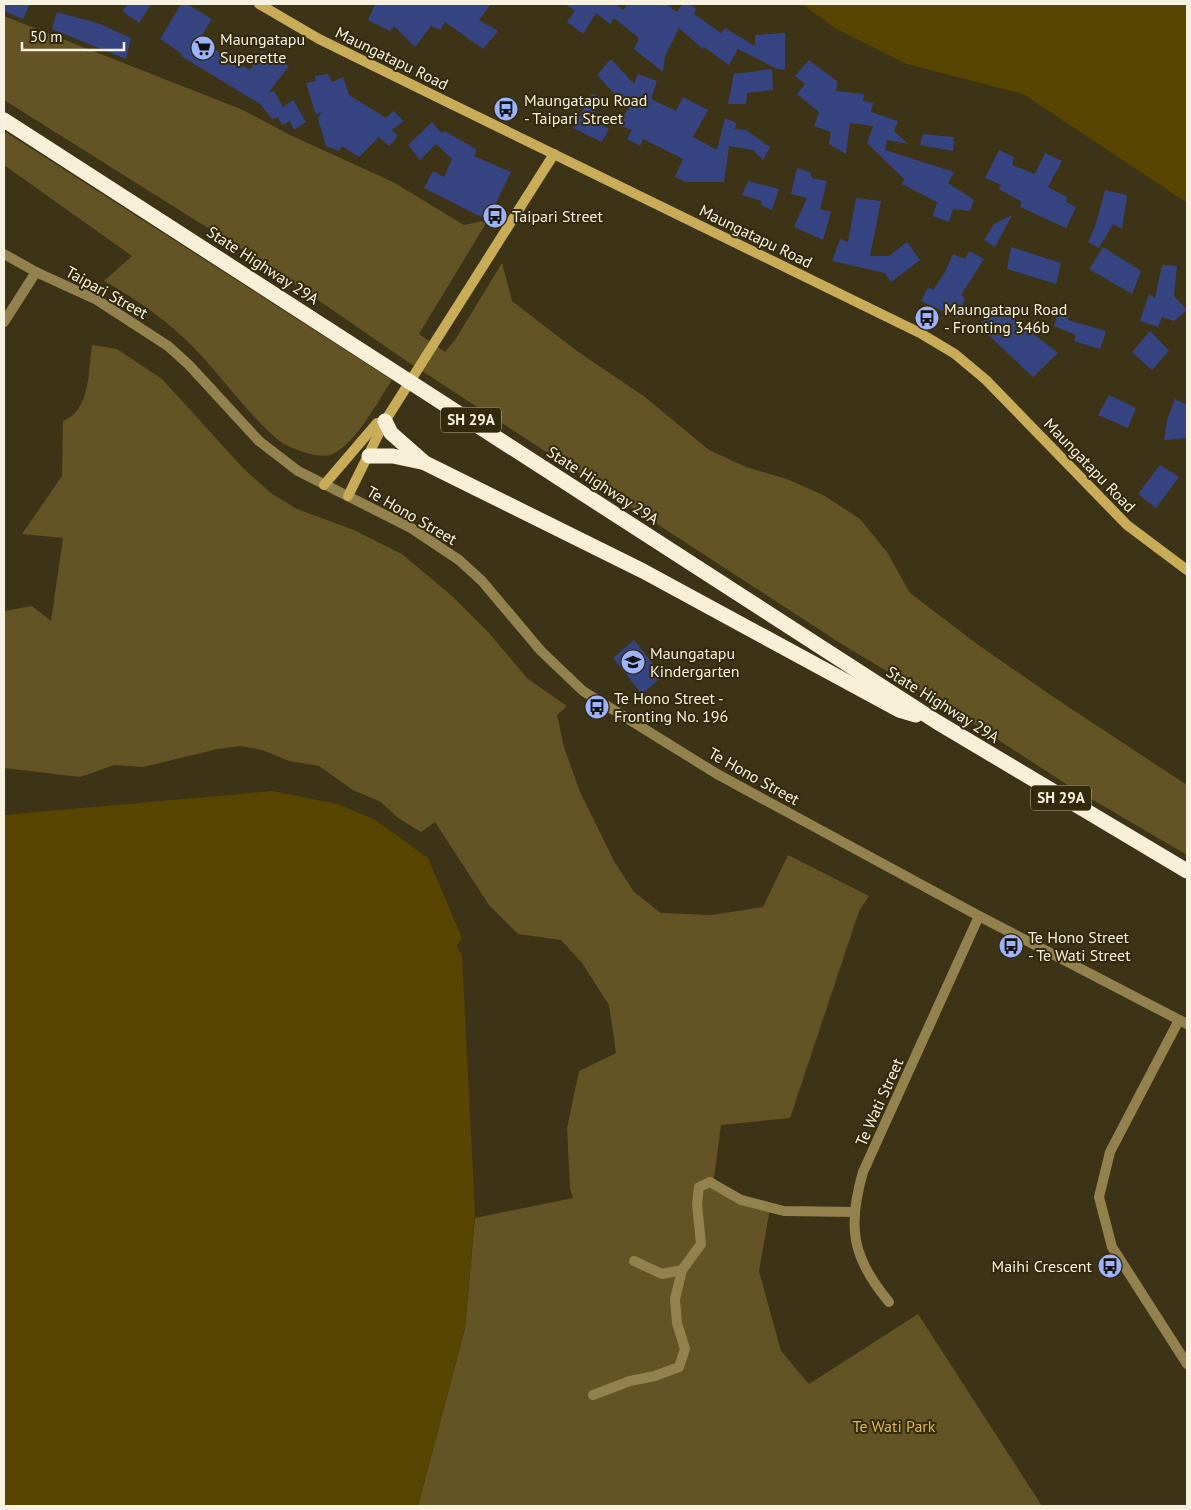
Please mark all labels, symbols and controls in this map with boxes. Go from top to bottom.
scale bar [22,20,125,52]
street label: Maungatapu Road [332,22,452,94]
text: 50 m [30,27,63,46]
place label: Maungatapu Superette [220,29,305,67]
supermarket icon: Maungatapu Superette [190,35,216,61]
place label: Maungatapu Road - Taipari Street [524,90,647,128]
bus stop icon: Maungatapu Road - Taipari Street [493,96,519,122]
street label: Maungatapu Road [696,200,816,272]
bus stop icon: Taipari Street [482,203,508,229]
place label: Taipari Street [512,206,603,226]
street label: State Highway 29A [203,221,323,309]
street label: Taipari Street [62,261,152,323]
place label: Maungatapu Road - Fronting 346b [944,299,1067,337]
bus stop icon: Maungatapu Road - Fronting 346b [914,305,940,331]
road number: SH 29A [441,408,501,432]
street label: Maungatapu Road [1040,414,1140,516]
street label: State Highway 29A [543,441,663,529]
street label: Te Hono Street [363,481,461,549]
place label: Maungatapu Kindergarten [650,643,740,681]
school or university icon: Maungatapu Kindergarten [620,649,646,675]
street label: State Highway 29A [883,661,1004,747]
place label: Te Hono Street - Fronting No. 196 [614,688,728,726]
bus stop icon: Te Hono Street - Fronting No. 196 [584,694,610,720]
street label: Te Hono Street [705,743,804,810]
road number: SH 29A [1031,786,1091,810]
place label: Te Hono Street - Te Wati Street [1028,927,1131,965]
bus stop icon: Te Hono Street - Te Wati Street [998,933,1024,959]
street label: Te Wati Street [851,1054,908,1149]
bus stop icon: Maihi Crescent [1097,1253,1123,1279]
place label: Maihi Crescent [991,1256,1093,1276]
park label: Te Wati Park [853,1416,936,1436]

